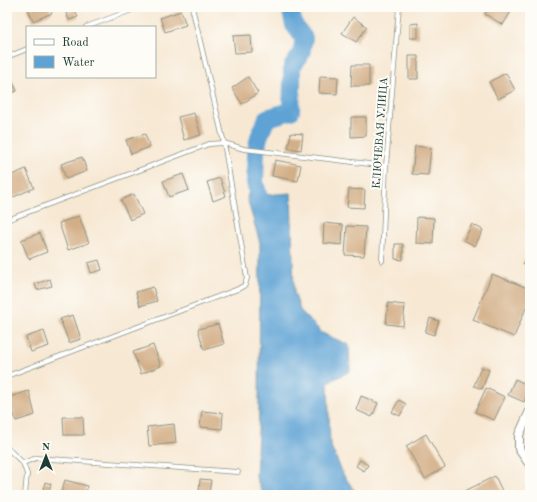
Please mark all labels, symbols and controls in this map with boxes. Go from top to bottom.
legend [26,26,156,78]
text: Road [62,37,89,49]
text: Water [62,57,95,69]
street label: КЛЮЧЕВАЯ УЛИЦА [372,76,390,189]
north arrow [26,436,66,476]
text: N [42,442,51,453]

